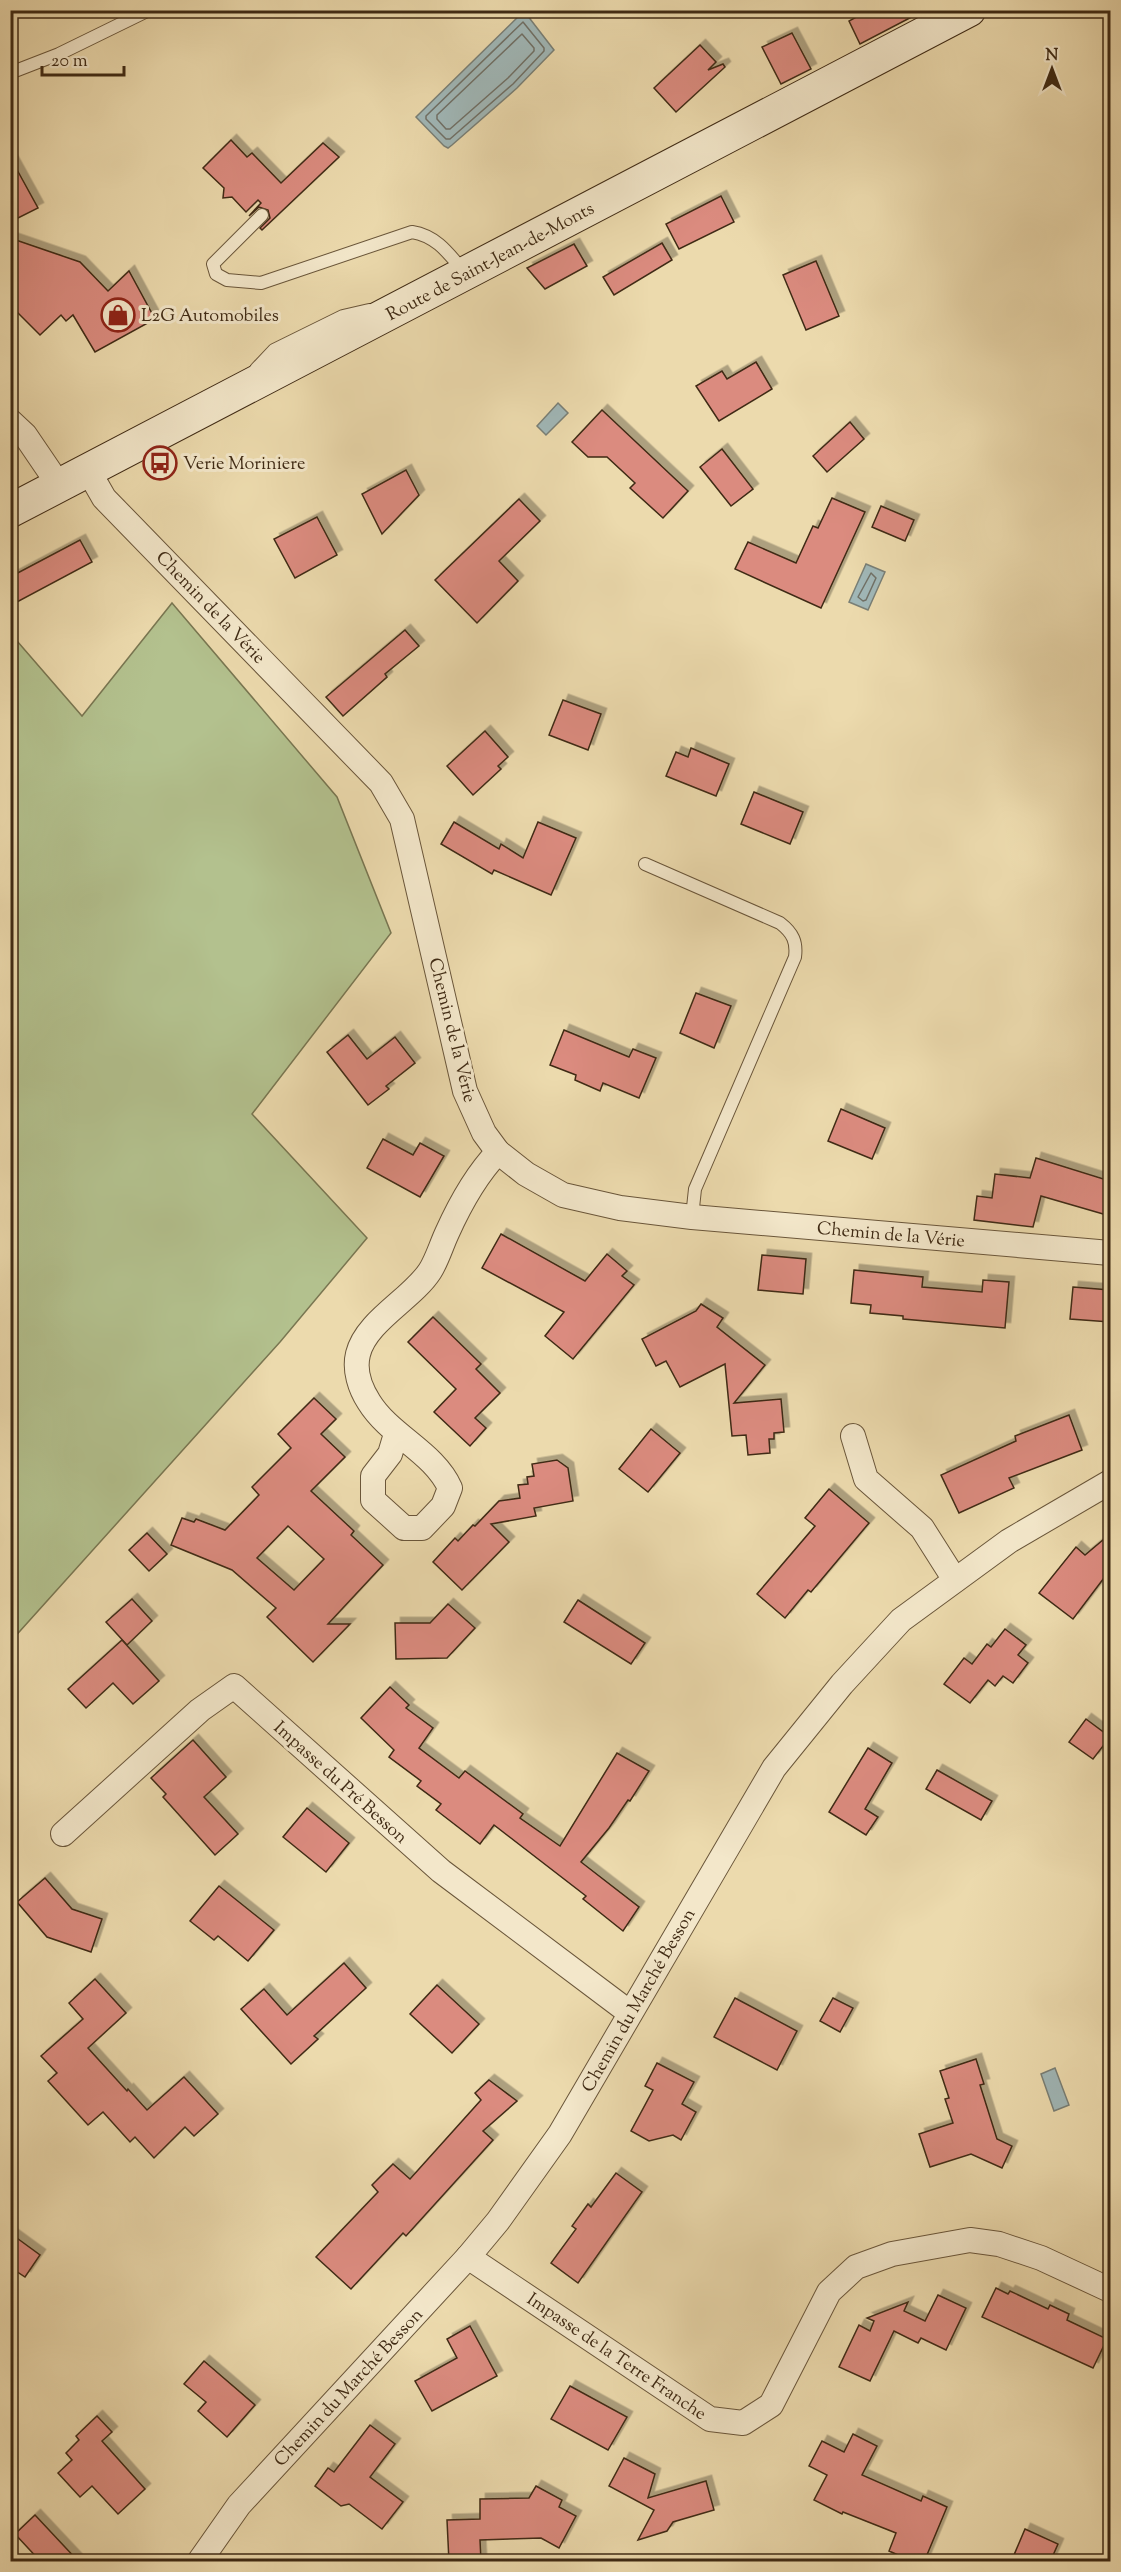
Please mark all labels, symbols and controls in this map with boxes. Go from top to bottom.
scale bar [42,39,124,77]
north arrow [1022,39,1082,99]
text: N [1046,45,1059,68]
text: 20 m [51,49,88,75]
street label: Route de Saint-Jean-de-Monts [382,197,599,329]
shop icon: L2G Automobiles [100,297,136,333]
place label: L2G Automobiles [141,304,279,330]
bus stop icon: Verie Moriniere [142,445,178,481]
place label: Verie Moriniere [183,452,305,478]
street label: Chemin de la Vérie [149,546,270,671]
street label: Chemin de la Vérie [420,955,482,1106]
street label: Chemin de la Vérie [816,1217,966,1255]
street label: Impasse du Pré Besson [267,1716,413,1851]
street label: Chemin du Marché Besson [576,1904,703,2098]
street label: Impasse de la Terre Franche [521,2288,711,2428]
street label: Chemin du Marché Besson [269,2303,430,2473]

